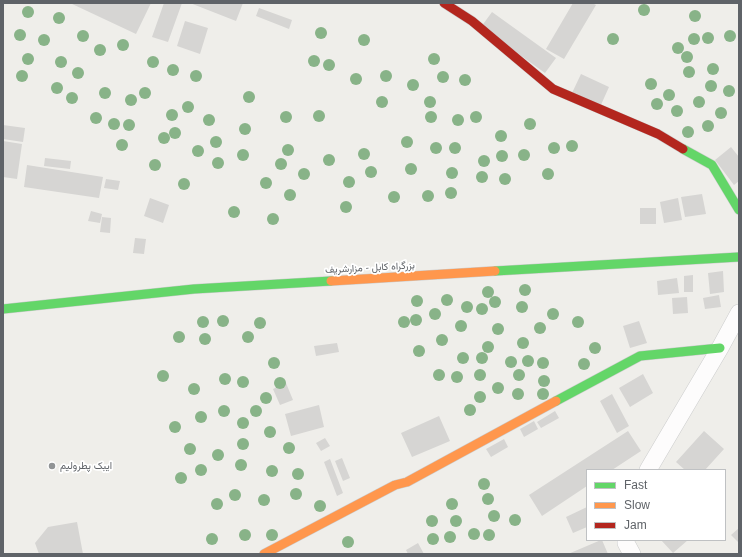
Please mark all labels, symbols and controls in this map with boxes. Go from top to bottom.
street label: بزرگراه کابل - مزارشریف [325,260,415,276]
place label: ایبک پطرولیم [60,460,112,472]
marker: ایبک پطرولیم [47,461,57,471]
legend [586,469,726,541]
text: Fast [624,478,647,492]
text: Slow [624,498,650,512]
text: Jam [624,518,647,532]

